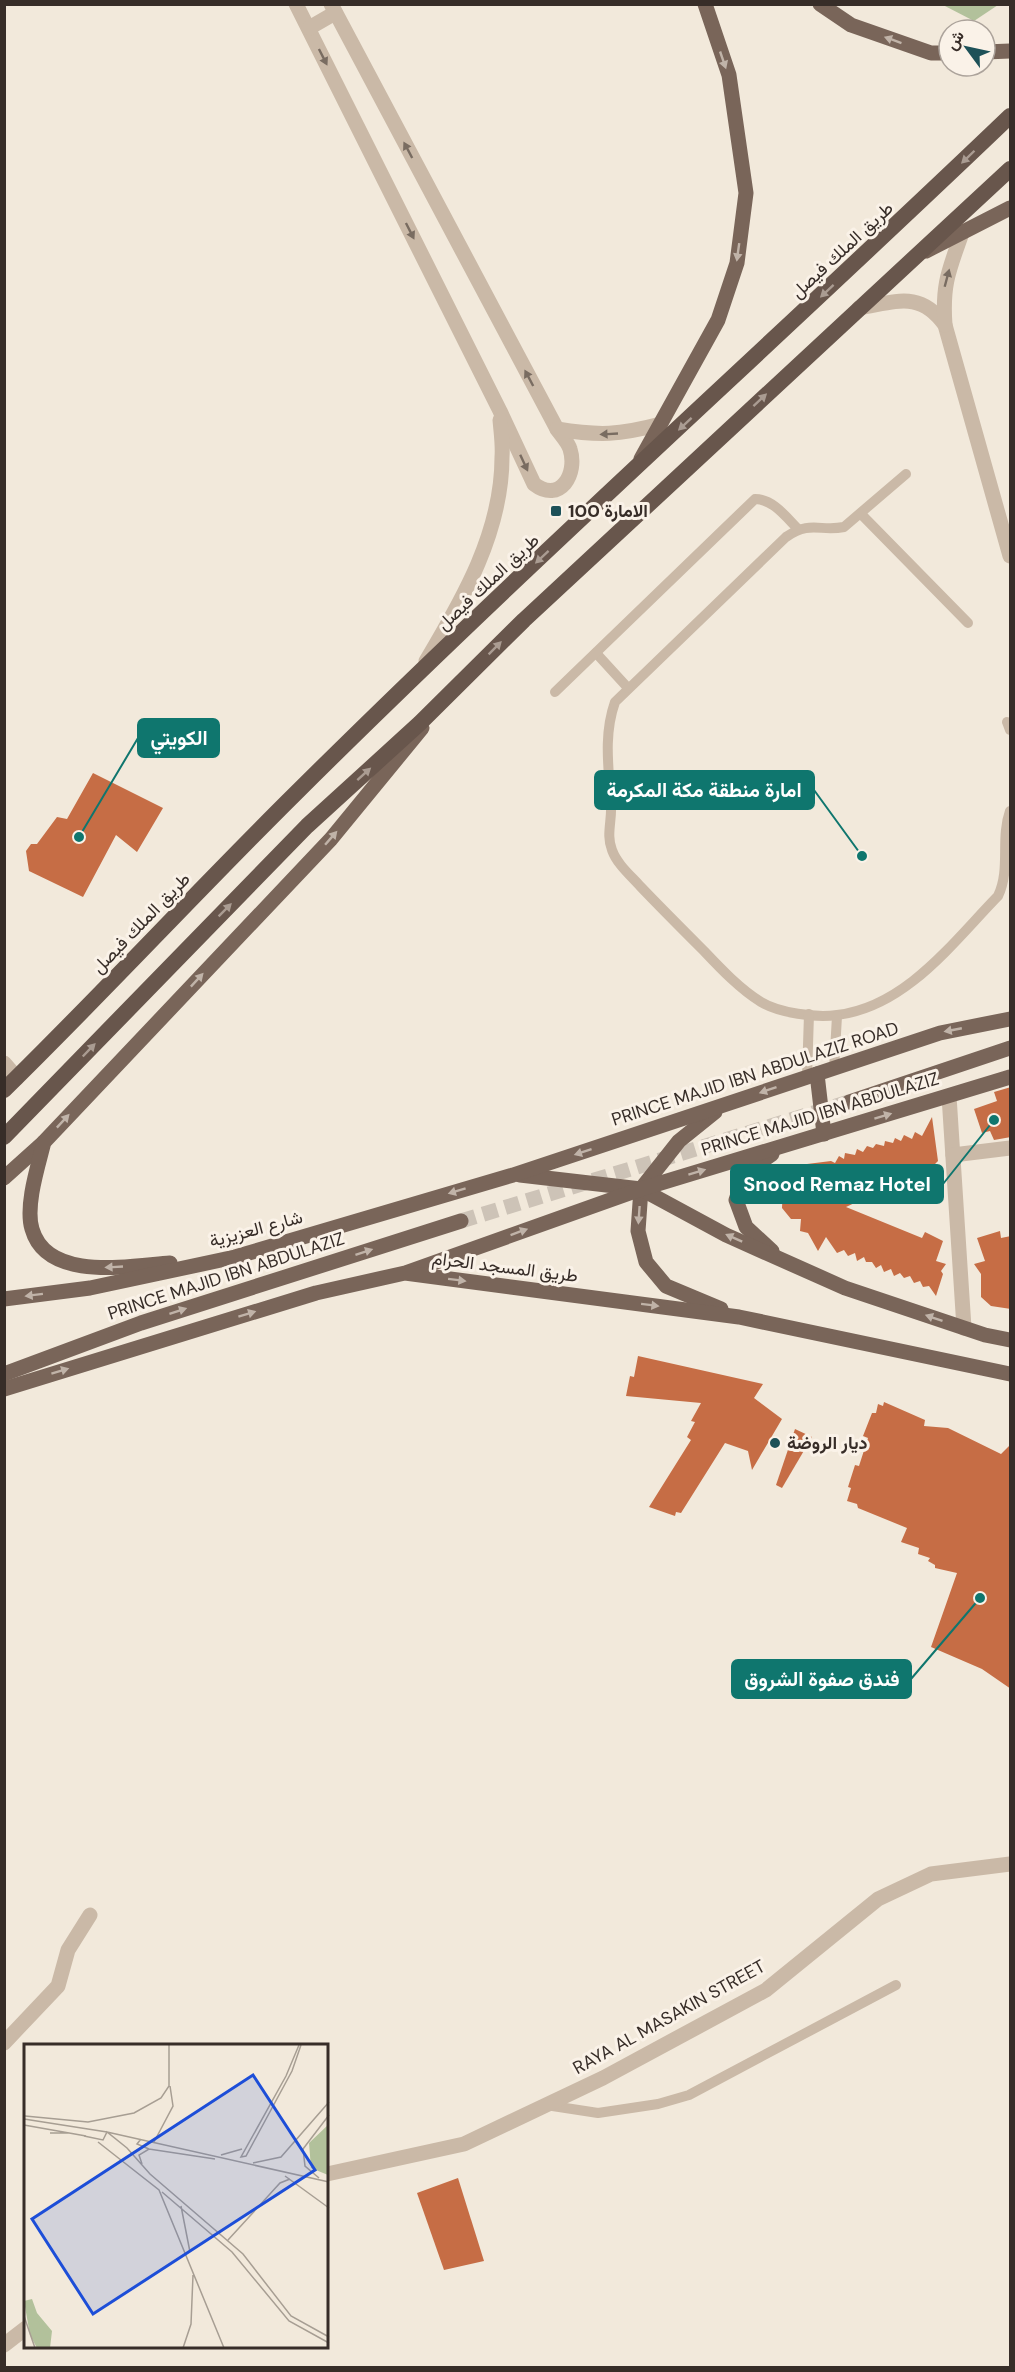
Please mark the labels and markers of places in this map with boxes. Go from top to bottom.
place label: الامارة 100 [568,499,648,523]
marker: الامارة 100 [549,504,563,518]
callout: الكويتي [138,719,219,757]
callout: امارة منطقة مكة المكرمة [595,771,814,809]
callout: Snood Remaz Hotel [731,1165,943,1203]
place label: ديار الروضة [787,1431,868,1455]
marker: ديار الروضة [768,1436,782,1450]
callout: فندق صفوة الشروق [732,1660,911,1698]

